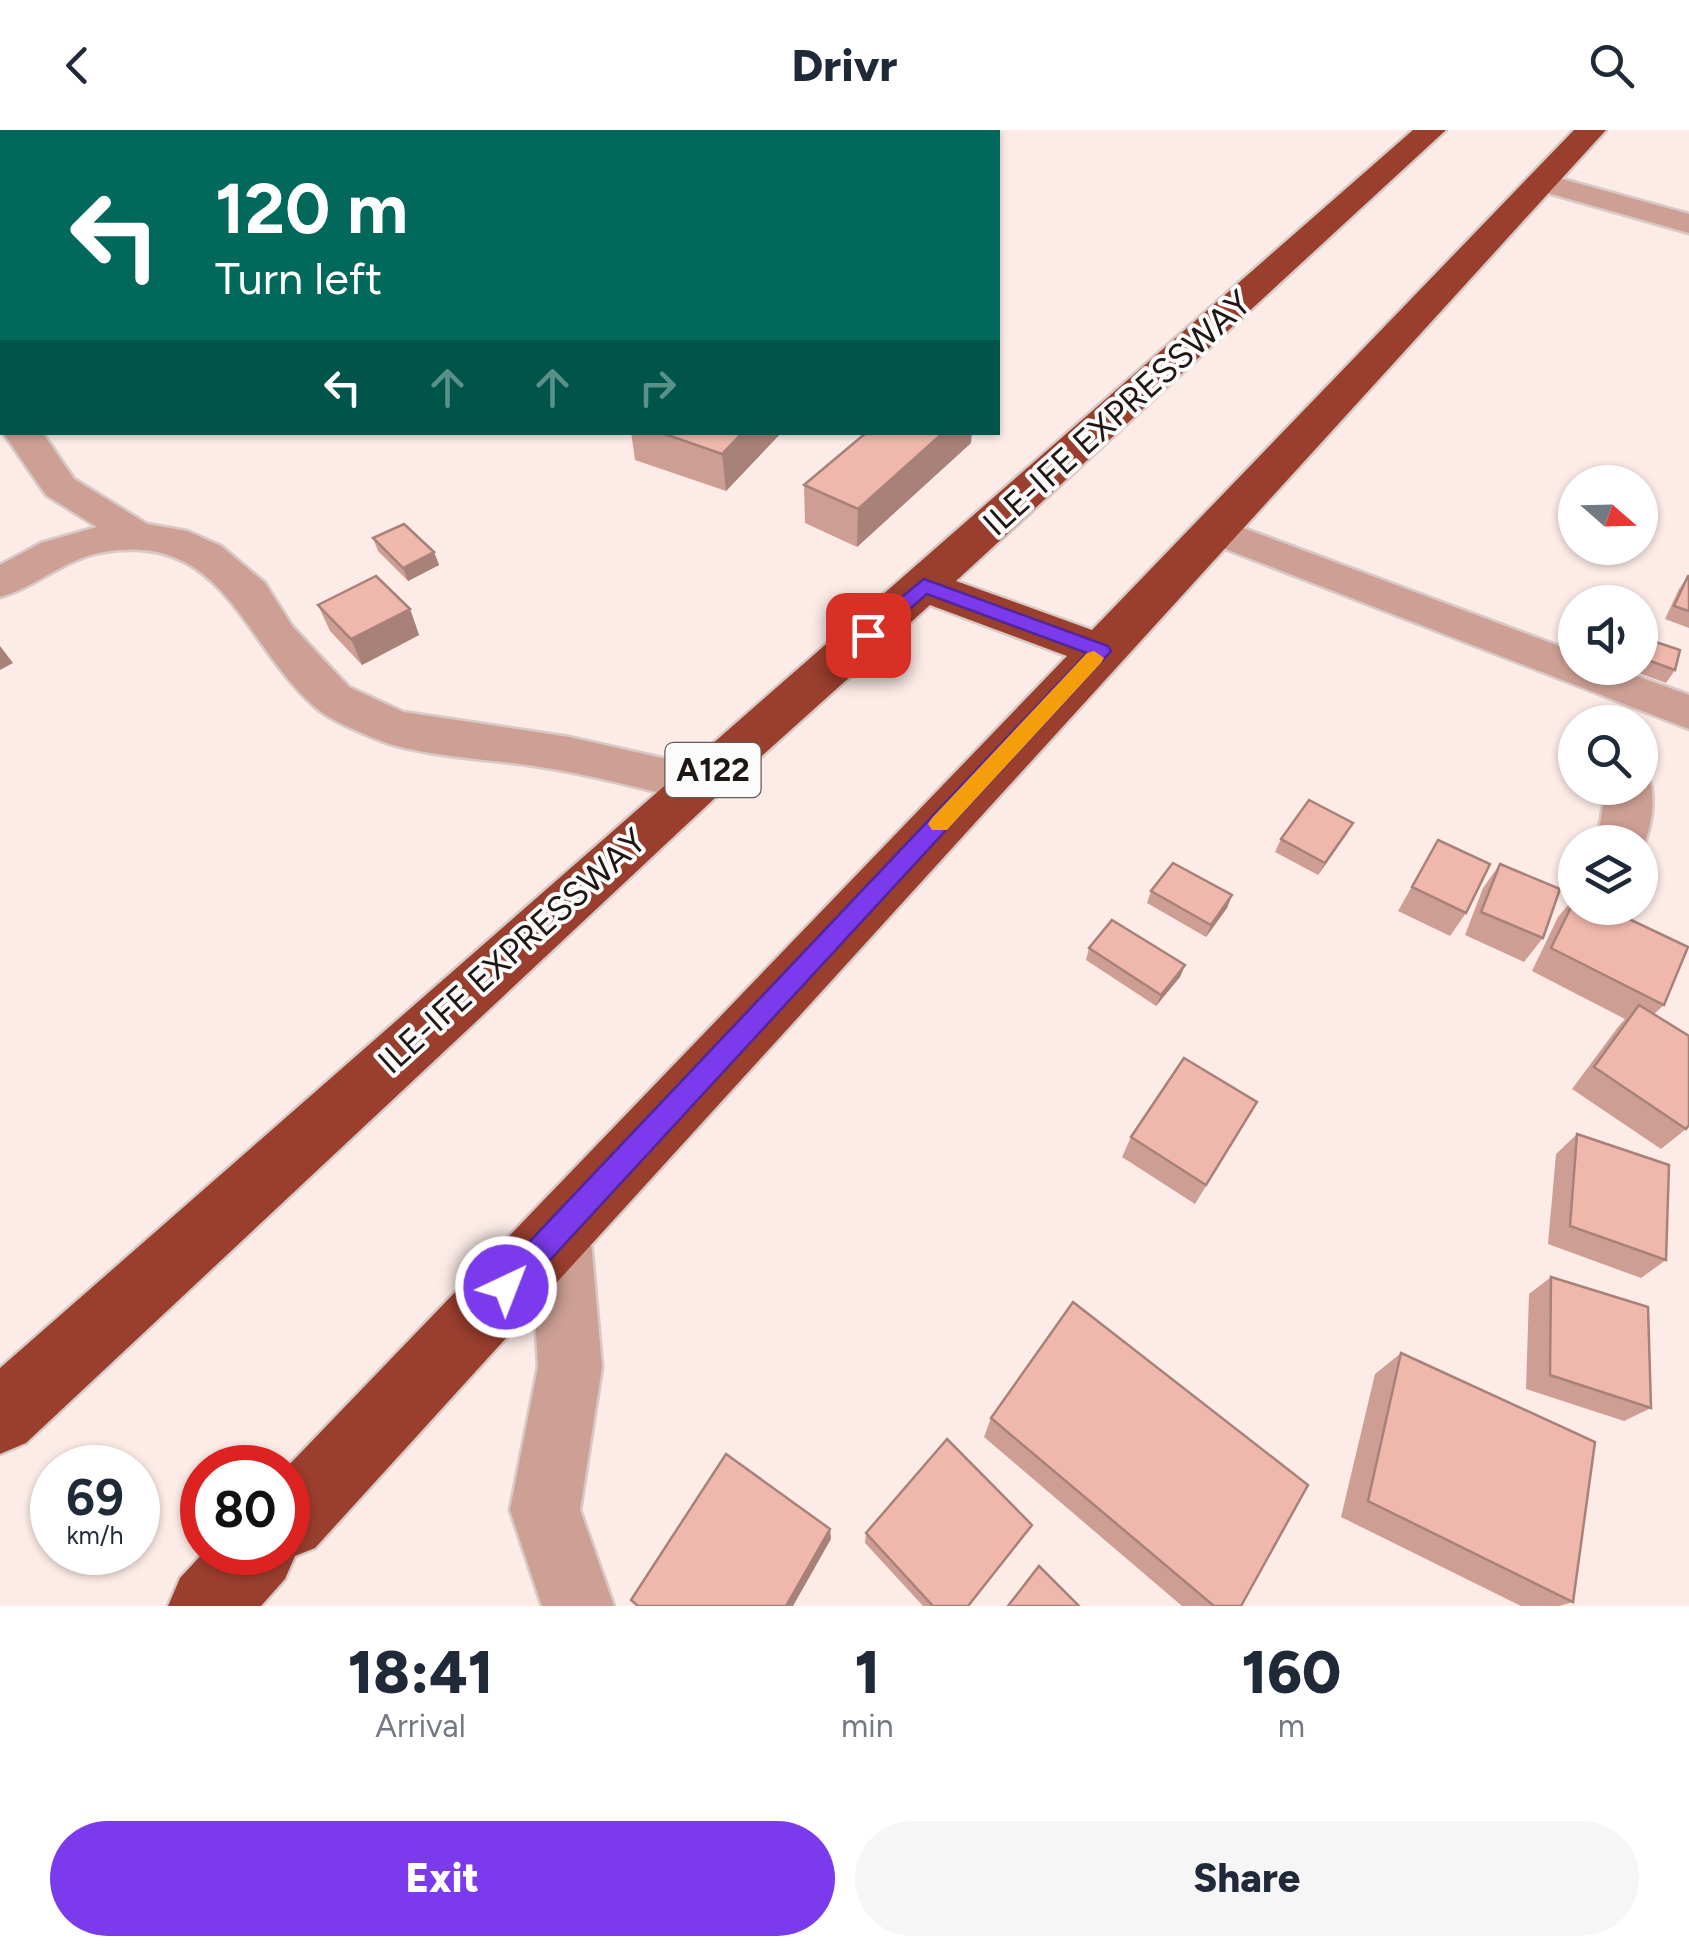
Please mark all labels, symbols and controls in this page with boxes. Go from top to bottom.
icon: back [50,38,105,93]
text: Drivr [792,38,897,92]
icon: search [1584,38,1639,93]
text: 120 m [215,166,408,251]
icon: left [50,170,180,300]
text: Turn left [215,251,382,305]
street label: ILE-IFE EXPRESSWAY [974,282,1260,544]
icon: left [315,360,370,415]
icon: ahead [420,360,475,415]
icon: ahead [525,360,580,415]
icon: right [630,360,685,415]
north arrow [1558,465,1658,565]
map controls [1558,465,1658,925]
button: sound [1558,585,1658,685]
pin [826,593,911,678]
icon: arrive [841,608,896,663]
button: search [1558,705,1658,805]
road number: A122 [666,743,760,797]
street label: ILE-IFE EXPRESSWAY [369,820,655,1082]
button: layers [1558,825,1658,925]
position arrow [454,1235,558,1339]
speed limit sign: 80 [180,1445,310,1575]
text: 69 [66,1467,124,1528]
text: km/h [66,1520,124,1550]
text: 18:41 [348,1636,493,1708]
text: 1 [855,1636,880,1708]
text: 160 [1241,1636,1341,1708]
text: Arrival [375,1707,466,1745]
text: min [841,1707,894,1745]
text: m [1278,1707,1305,1745]
button: Exit [50,1821,835,1936]
button: Share [855,1821,1639,1936]

